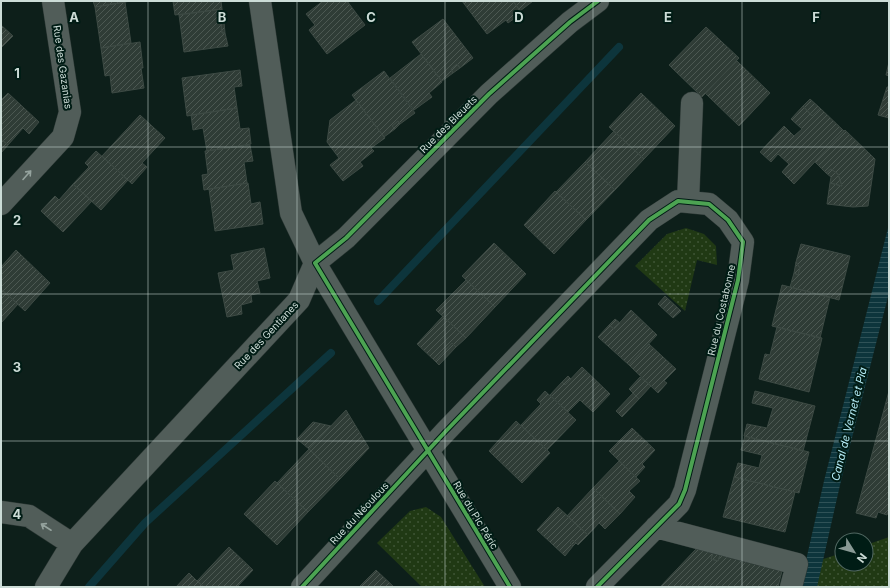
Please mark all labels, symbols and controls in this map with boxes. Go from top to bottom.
text: A [69,9,79,25]
text: B [218,9,227,25]
text: C [366,9,376,25]
text: D [514,9,524,25]
text: E [664,9,672,25]
text: F [812,9,820,25]
street label: Rue des Gazanias [51,24,75,110]
text: 1 [14,65,20,81]
street label: Rue des Bleuets [417,93,479,155]
one-way arrow [23,170,32,181]
text: 2 [13,212,21,228]
street label: Rue du Costabonne [705,263,737,357]
street label: Rue des Gentianes [231,299,301,371]
text: 3 [13,359,21,375]
water label: Canal de Vernet et Pia [828,365,870,482]
street label: Rue du Néoulous [327,479,391,547]
street label: Rue du Pic Péric [451,479,501,551]
text: 4 [13,506,22,522]
one-way arrow [40,523,52,531]
north arrow [834,532,874,572]
text: N [854,550,870,566]

